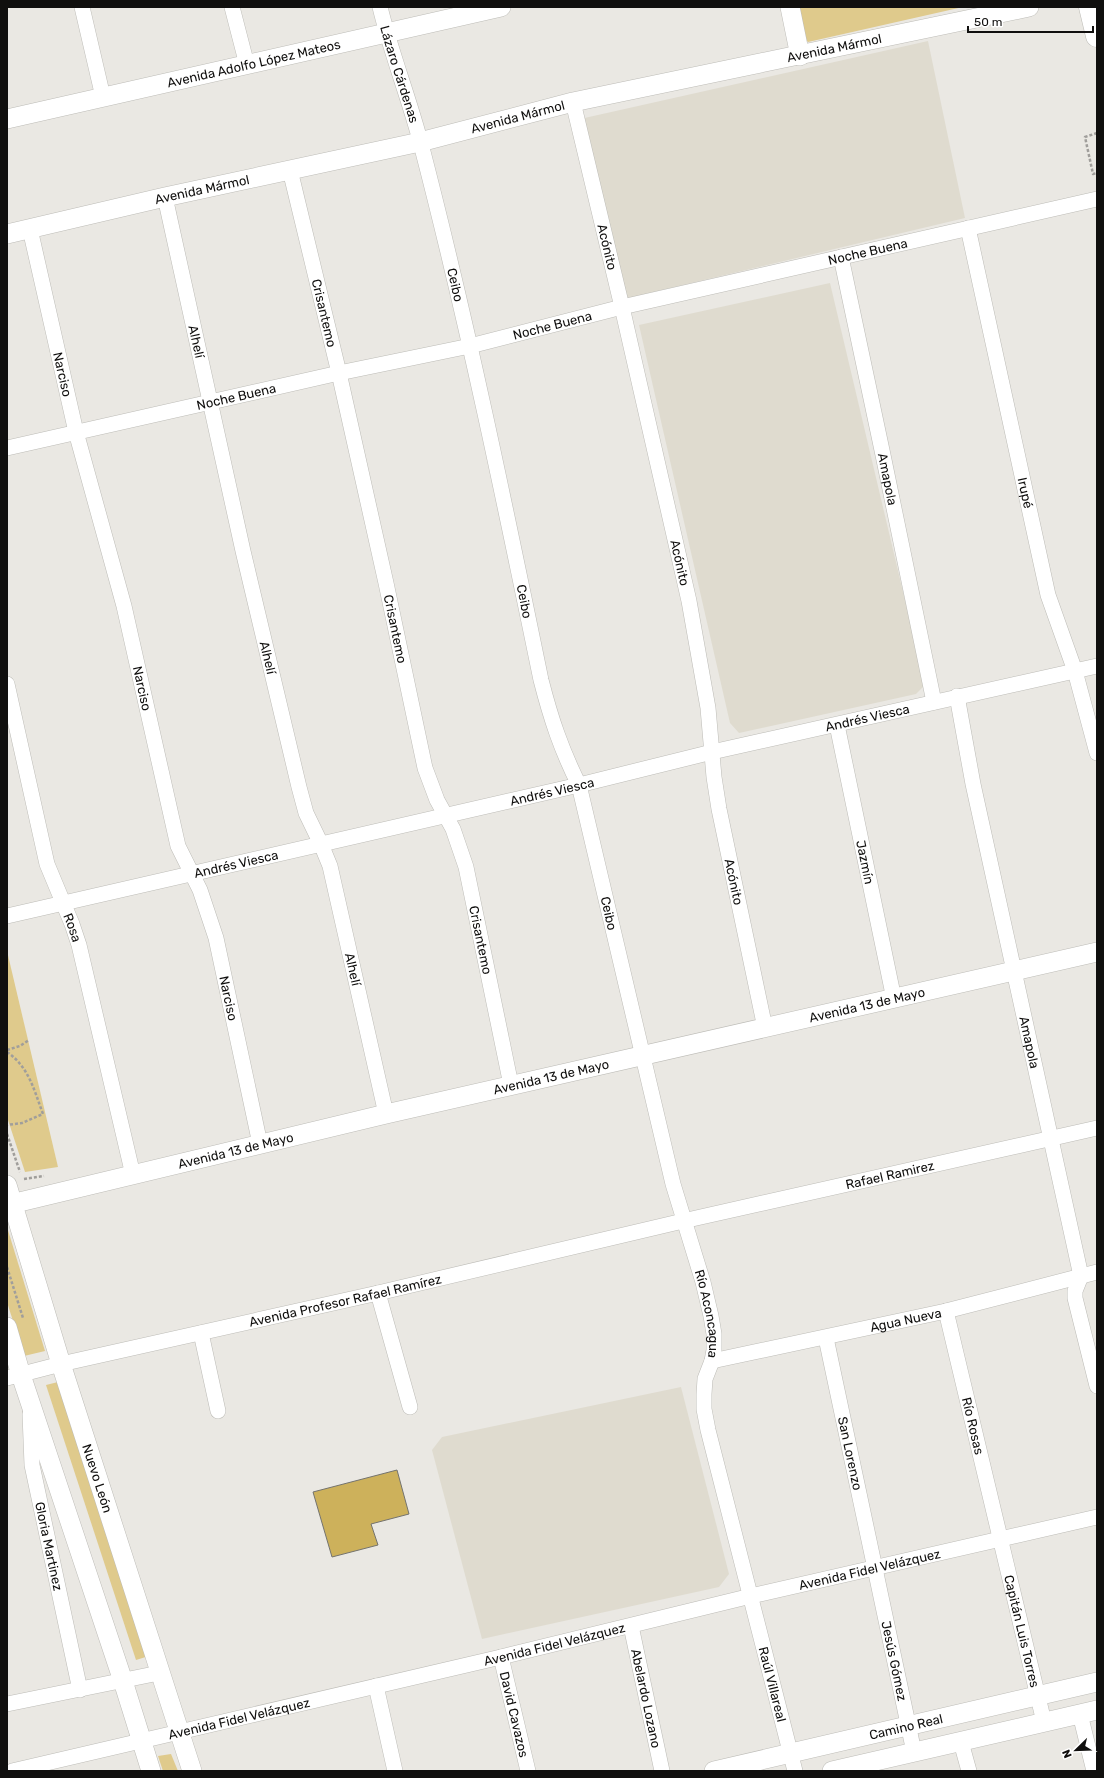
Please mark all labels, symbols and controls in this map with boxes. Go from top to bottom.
scale bar [968,8,1093,34]
text: 50 m [974,15,1002,29]
street label: Lázaro Cárdenas [377,24,422,125]
street label: Avenida Mármol [785,31,883,65]
street label: Avenida Adolfo López Mateos [166,37,342,90]
street label: Avenida Mármol [469,98,566,136]
street label: Avenida Mármol [153,172,251,207]
street label: Acónito [594,222,620,272]
street label: Noche Buena [827,235,909,268]
street label: Ceibo [444,266,466,303]
street label: Crisantemo [309,277,339,349]
street label: Noche Buena [511,308,593,343]
street label: Alhelí [185,324,207,360]
street label: Narciso [50,351,75,398]
street label: Noche Buena [195,380,277,413]
street label: Amapola [875,452,900,507]
street label: Irupé [1015,476,1036,510]
street label: Acónito [667,538,692,587]
street label: Ceibo [513,583,535,620]
street label: Crisantemo [381,593,410,665]
street label: Alhelí [257,640,279,676]
street label: Narciso [130,665,154,712]
street label: Andrés Viesca [824,701,911,734]
street label: Andrés Viesca [508,775,596,809]
street label: Jazmín [853,839,877,886]
street label: Andrés Viesca [193,847,280,881]
street label: Acónito [722,857,746,906]
street label: Ceibo [597,895,620,932]
street label: Crisantemo [466,904,495,976]
street label: Rosa [60,911,84,944]
street label: Alhelí [342,951,364,988]
street label: Narciso [216,974,240,1022]
street label: Avenida 13 de Mayo [808,984,926,1025]
street label: Amapola [1016,1015,1042,1070]
street label: Avenida 13 de Mayo [492,1056,610,1097]
street label: Avenida 13 de Mayo [176,1130,295,1172]
street label: Rafael Ramirez [844,1158,936,1192]
street label: Río Aconcagua [692,1268,721,1359]
street label: Avenida Profesor Rafael Ramírez [248,1271,443,1330]
street label: Agua Nueva [869,1305,943,1335]
street label: Río Rosas [959,1396,987,1457]
street label: San Lorenzo [835,1415,865,1492]
street label: Nuevo León [79,1442,115,1515]
street label: Gloria Martinez [32,1500,66,1592]
street label: Avenida Fidel Velázquez [797,1546,942,1593]
street label: Capitán Luis Torres [1001,1573,1043,1689]
street label: Jesús Gómez [878,1619,910,1703]
street label: Avenida Fidel Velázquez [482,1620,627,1669]
street label: Raúl Villareal [756,1645,789,1723]
street label: Abelardo Lozano [628,1647,664,1749]
street label: David Cavazos [497,1670,532,1759]
street label: Avenida Fidel Velázquez [167,1695,312,1742]
street label: Camino Real [868,1711,944,1743]
north arrow [1056,1730,1096,1770]
text: N [1060,1747,1075,1760]

